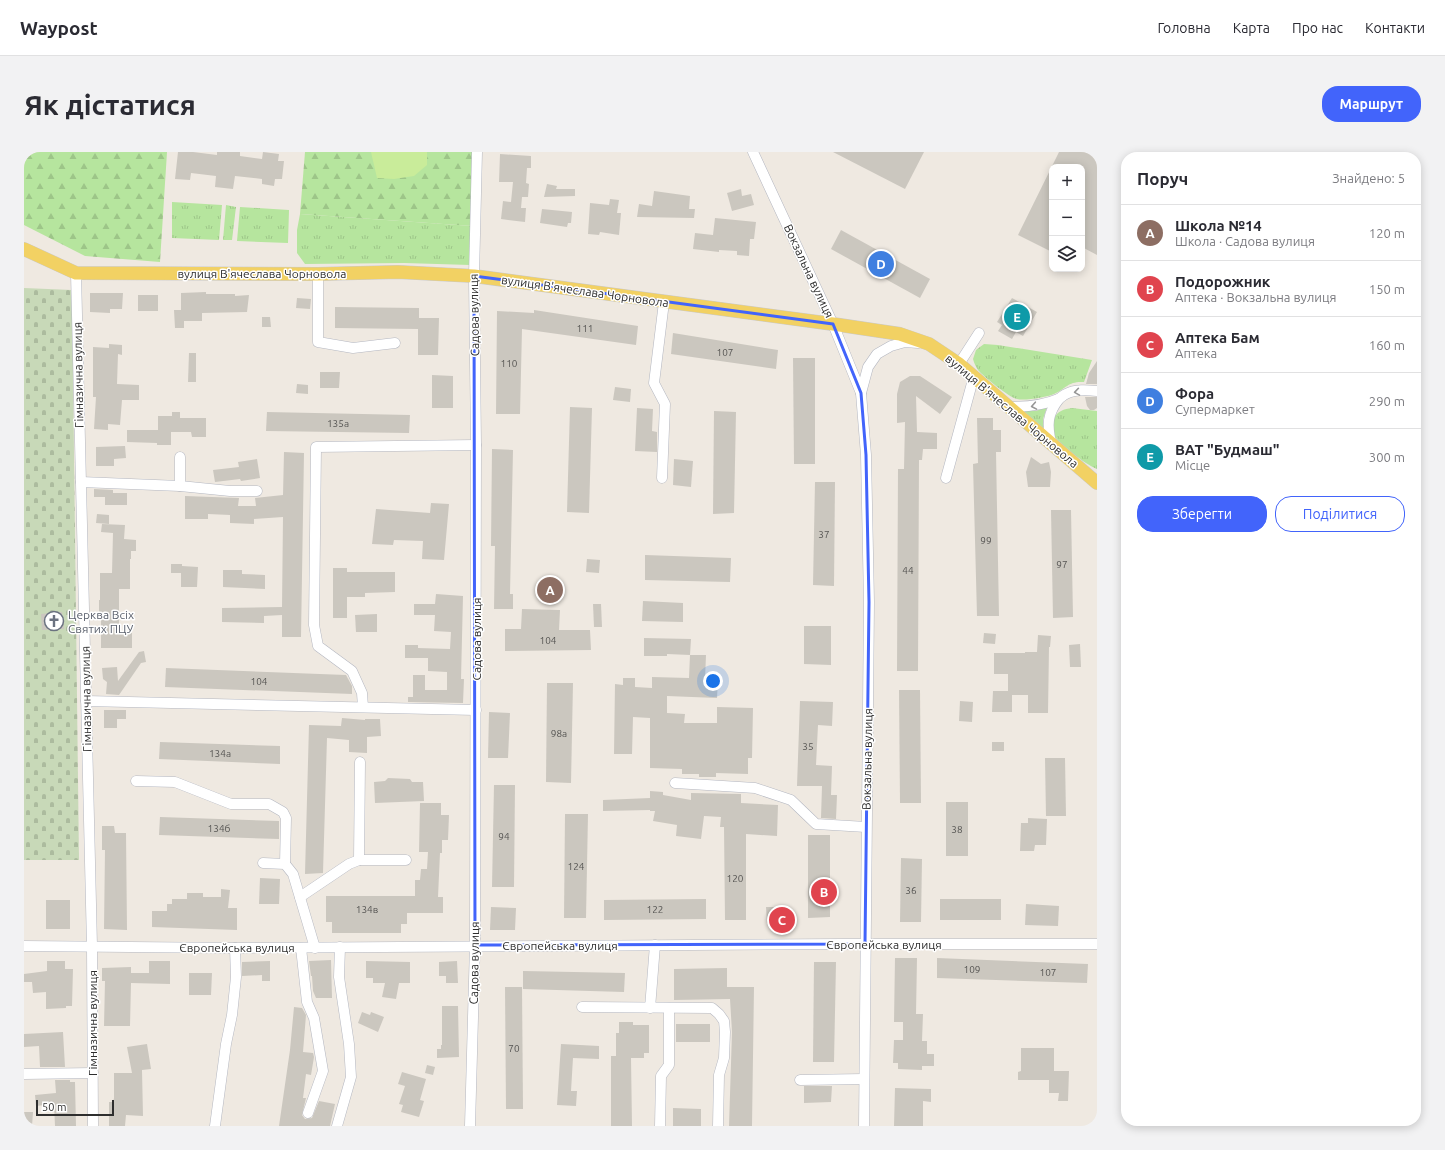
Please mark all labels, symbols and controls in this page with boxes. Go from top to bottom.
text: Waypost [20,17,98,39]
text: Головна [1157,20,1211,36]
text: Карта [1233,20,1270,36]
text: Про нас [1292,20,1343,36]
text: Контакти [1365,20,1425,36]
button: Маршрут [1322,86,1421,122]
text: Як дістатися [24,89,196,120]
map controls [1049,164,1085,272]
button: + [1049,164,1085,200]
text: Поруч [1137,169,1188,188]
text: Знайдено: 5 [1332,171,1405,185]
button: − [1049,200,1085,236]
text: Школа №14 [1175,217,1262,234]
street label: Вокзальна вулиця [782,222,836,320]
text: A [1145,226,1155,240]
text: 120 m [1369,226,1405,240]
text: Школа · Садова вулиця [1175,234,1315,248]
button: layers [1049,236,1085,272]
pin: D [868,249,894,279]
street label: вулиця В'ячеслава Чорновола [177,267,347,280]
street label: Садова вулиця [467,273,481,357]
street label: вулиця В'ячеслава Чорновола [500,273,670,309]
text: Подорожник [1175,273,1270,290]
text: B [1146,282,1154,296]
text: 150 m [1369,282,1405,296]
text: Аптека · Вокзальна вулиця [1175,290,1337,304]
pin: E [1004,302,1030,332]
street label: Гімназична вулиця [71,322,85,428]
house number: 111 [577,323,593,334]
text: Аптека Бам [1175,329,1260,346]
text: C [1146,338,1154,352]
text: 160 m [1369,338,1405,352]
text: Аптека [1175,346,1217,360]
house number: 107 [717,347,733,358]
street label: вулиця В'ячеслава Чорновола [943,352,1081,470]
house number: 110 [501,358,518,369]
text: Фора [1175,385,1214,402]
one-way arrow [1074,387,1080,395]
text: D [1145,394,1155,408]
text: 290 m [1369,394,1405,408]
one-way arrow [1031,401,1037,409]
text: Супермаркет [1175,402,1255,416]
house number: 135а [327,418,349,429]
text: ВАТ "Будмаш" [1175,441,1280,458]
text: E [1146,450,1154,464]
text: 300 m [1369,450,1405,464]
text: Місце [1175,458,1210,472]
button: Зберегти [1137,496,1267,532]
button: Поділитися [1275,496,1405,532]
house number: 37 [818,529,830,540]
house number: 99 [980,535,992,546]
house number: 97 [1056,559,1068,570]
house number: 44 [902,565,914,576]
pin: A [537,575,563,605]
street label: Садова вулиця [470,598,483,680]
place label: Церква Всіх Святих ПЦУ [68,608,134,635]
church icon: Церква Всіх Святих ПЦУ [43,610,65,632]
house number: 104 [540,635,557,646]
street label: Гімназична вулиця [79,646,93,752]
your location [703,671,723,691]
house number: 104 [251,676,268,687]
street label: Вокзальна вулиця [860,708,874,810]
house number: 98а [551,728,567,739]
house number: 35 [802,741,814,752]
house number: 134а [209,748,231,759]
house number: 134б [208,823,231,834]
house number: 38 [951,824,963,835]
house number: 94 [498,831,510,842]
house number: 124 [568,861,585,872]
house number: 120 [727,873,744,884]
pin: B [811,877,837,907]
house number: 36 [905,885,917,896]
house number: 134в [356,904,378,915]
house number: 122 [647,904,663,915]
pin: C [769,905,795,935]
street label: Садова вулиця [467,921,481,1005]
street label: Європейська вулиця [826,938,942,951]
street label: Європейська вулиця [502,939,618,952]
street label: Європейська вулиця [179,941,295,954]
house number: 109 [964,964,980,975]
house number: 107 [1040,967,1056,978]
street label: Гімназична вулиця [86,970,99,1076]
house number: 70 [508,1043,520,1054]
scale bar [36,1098,114,1117]
text: 50 m [42,1101,66,1113]

